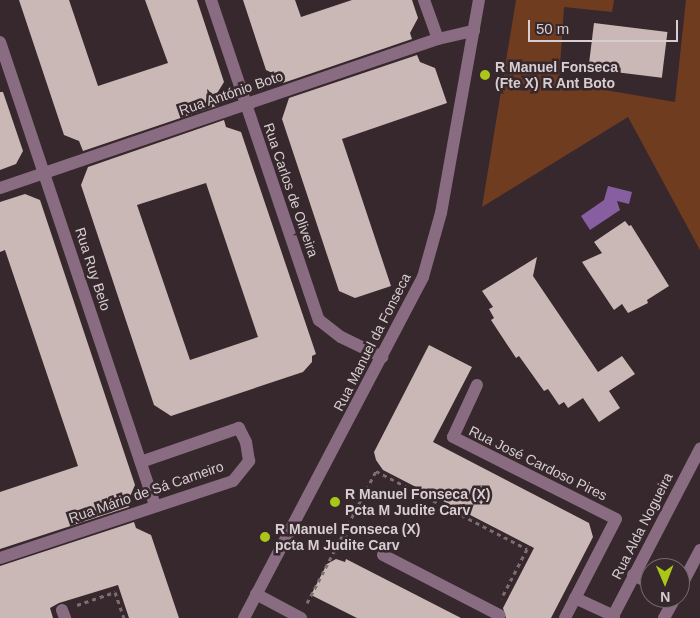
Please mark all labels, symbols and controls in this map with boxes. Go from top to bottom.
scale bar [530,10,680,42]
text: 50 m [536,20,569,37]
place label: R Manuel Fonseca (Fte X) R Ant Boto [495,59,618,92]
street label: Rua António Boto [176,67,286,119]
marker: R Manuel Fonseca (Fte X) R Ant Boto [479,69,491,81]
street label: Rua Carlos de Oliveira [260,121,322,259]
street label: Rua Ruy Belo [72,225,114,313]
street label: Rua Manuel da Fonseca [330,270,414,414]
street label: Rua José Cardoso Pires [466,422,610,504]
street label: Rua Mário de Sá Carneiro [66,458,226,526]
street label: Rua Alda Nogueira [608,469,676,583]
place label: R Manuel Fonseca (X) Pcta M Judite Carv [345,486,490,518]
marker: R Manuel Fonseca (X) Pcta M Judite Carv [329,496,341,508]
place label: R Manuel Fonseca (X) pcta M Judite Carv [275,521,420,554]
marker: R Manuel Fonseca (X) pcta M Judite Carv [259,531,271,543]
north arrow [640,558,690,608]
text: N [660,589,670,605]

